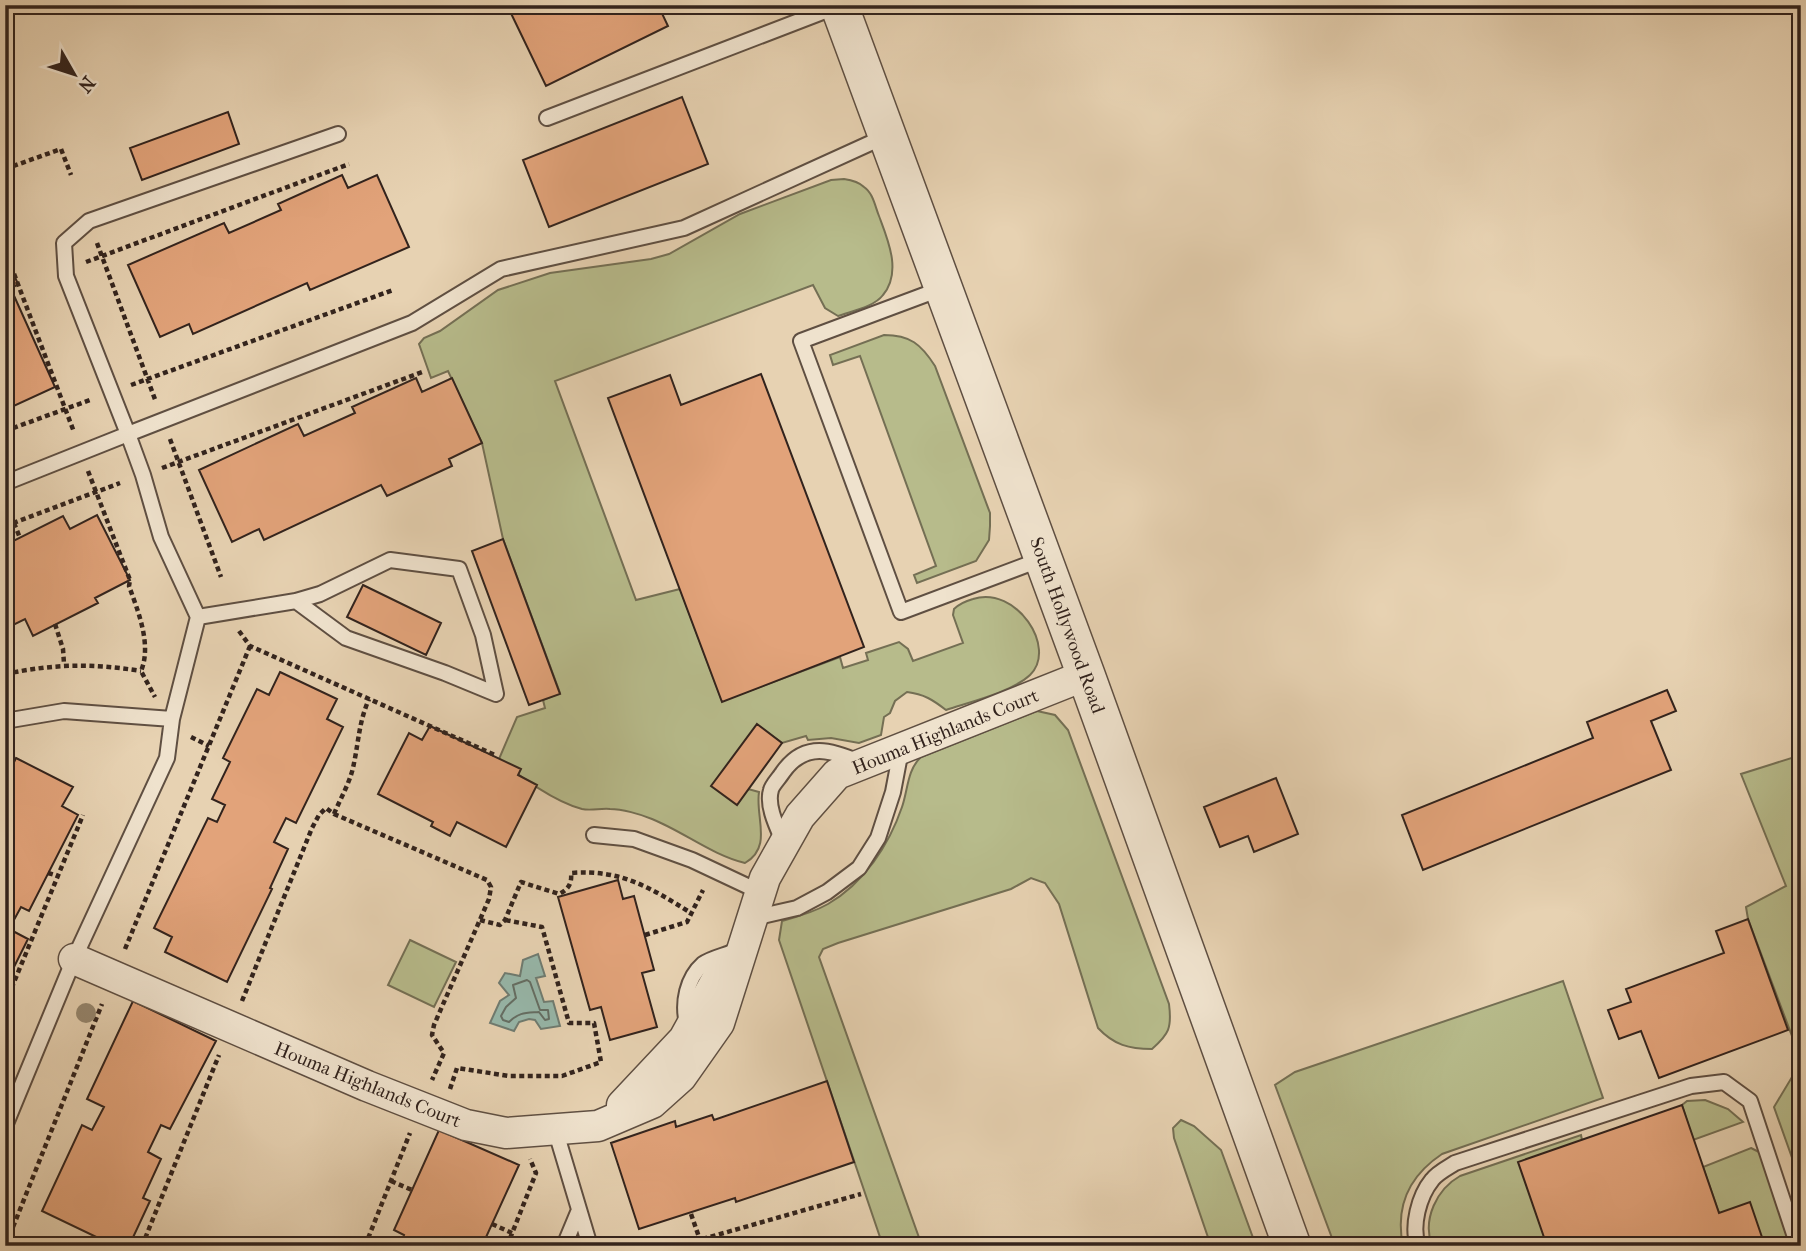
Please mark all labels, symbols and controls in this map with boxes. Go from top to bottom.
north arrow [38,38,108,108]
text: N [73,72,100,97]
street label: South Hollywood Road [1025,534,1109,717]
street label: Houma Highlands Court [849,684,1042,779]
street label: Houma Highlands Court [271,1037,464,1133]

